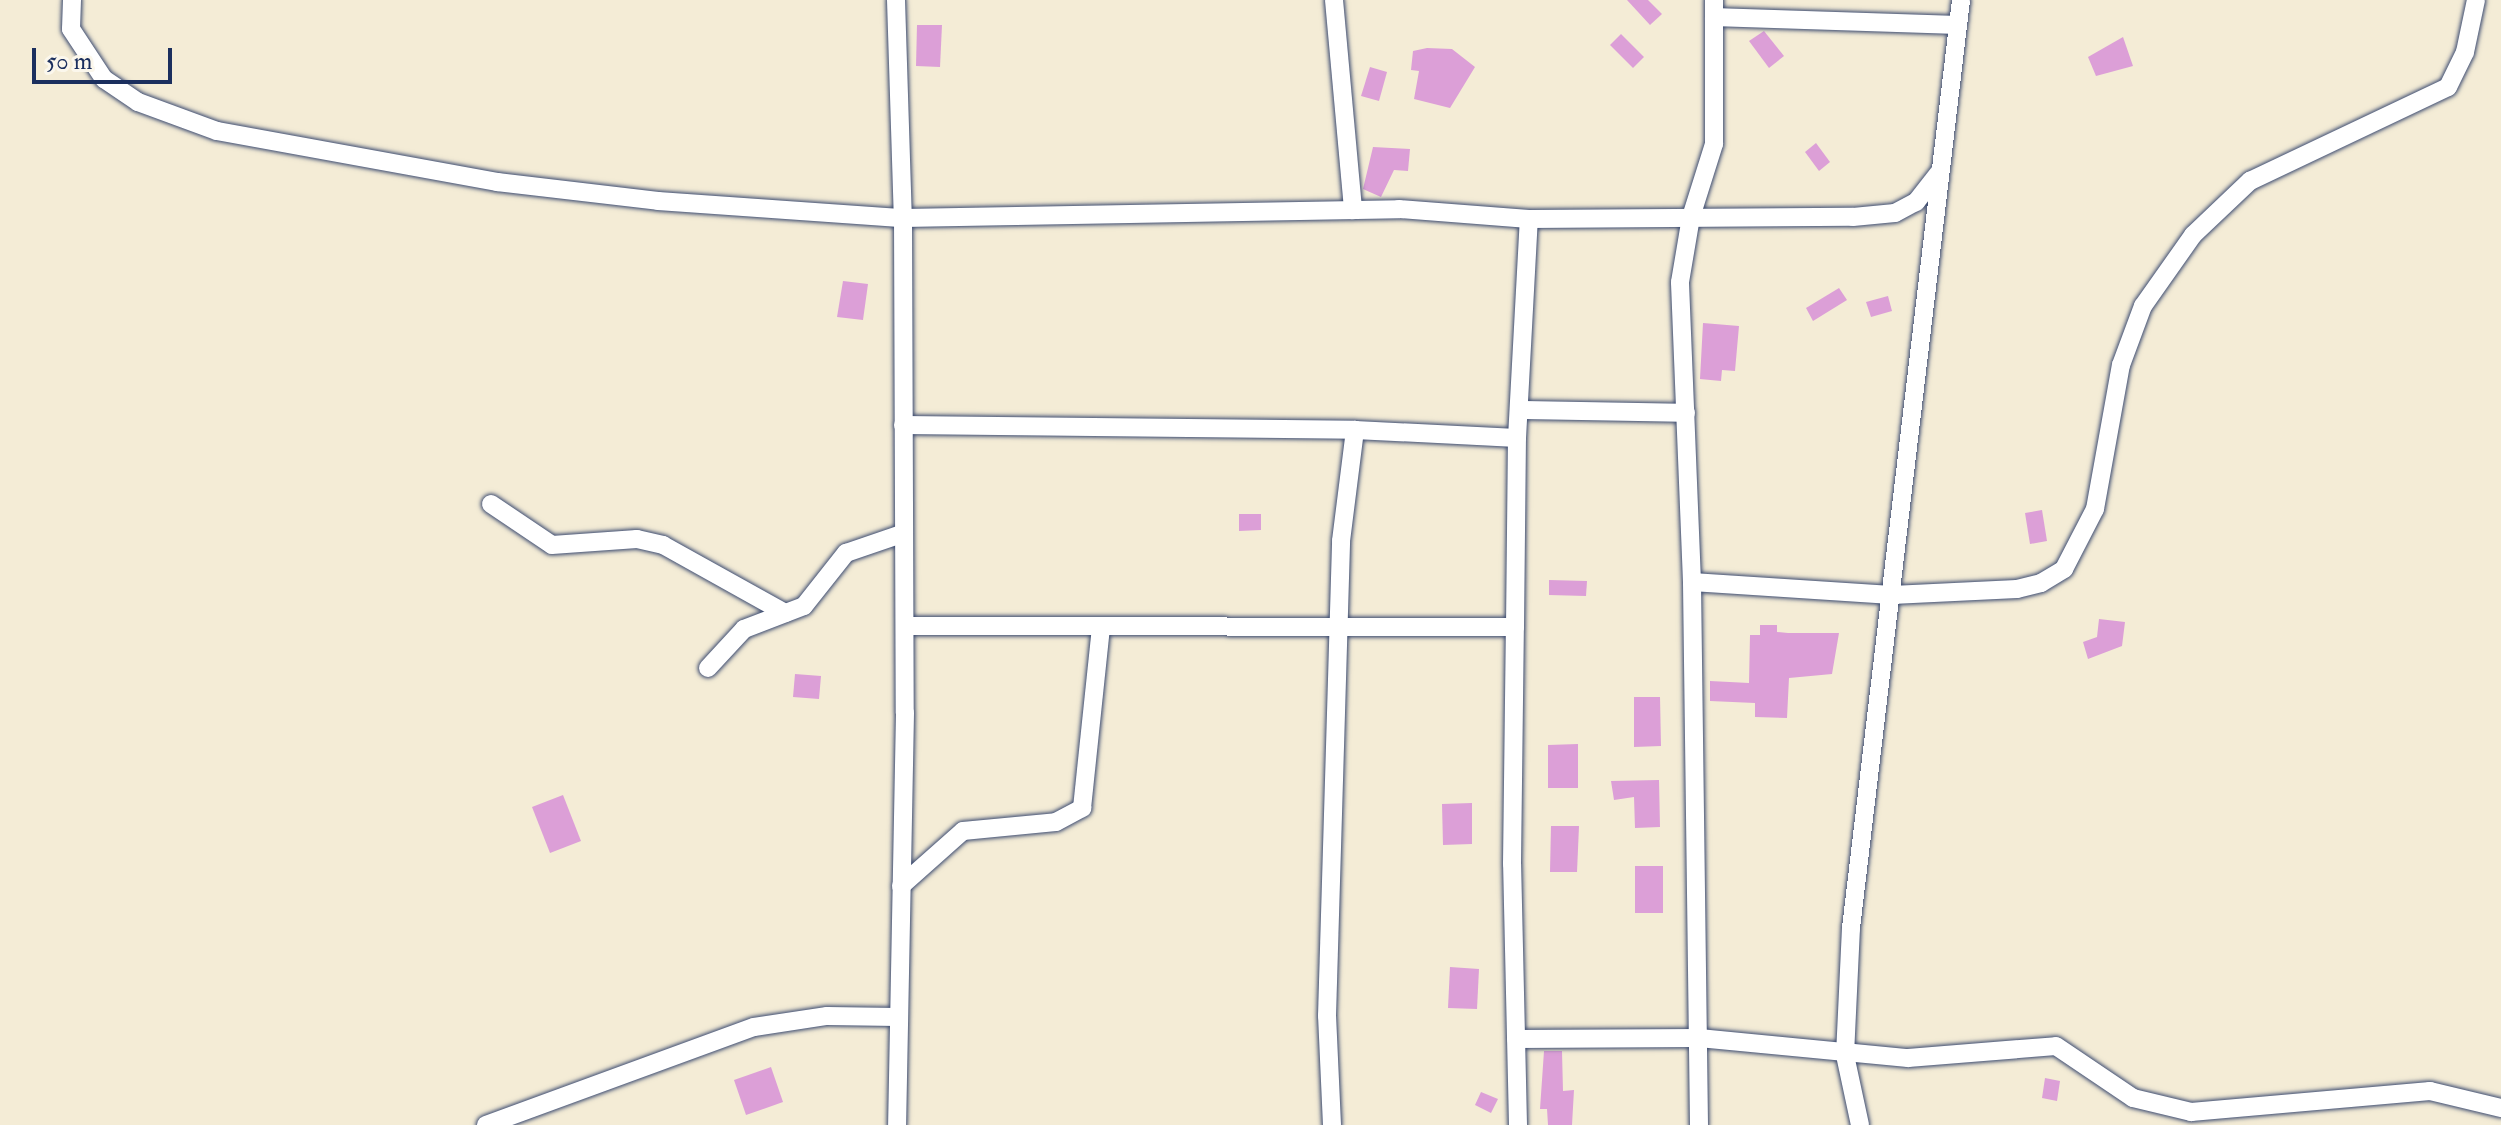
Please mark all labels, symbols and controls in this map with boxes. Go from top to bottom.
scale bar [36,32,176,82]
text: 50 m [46,46,92,77]

